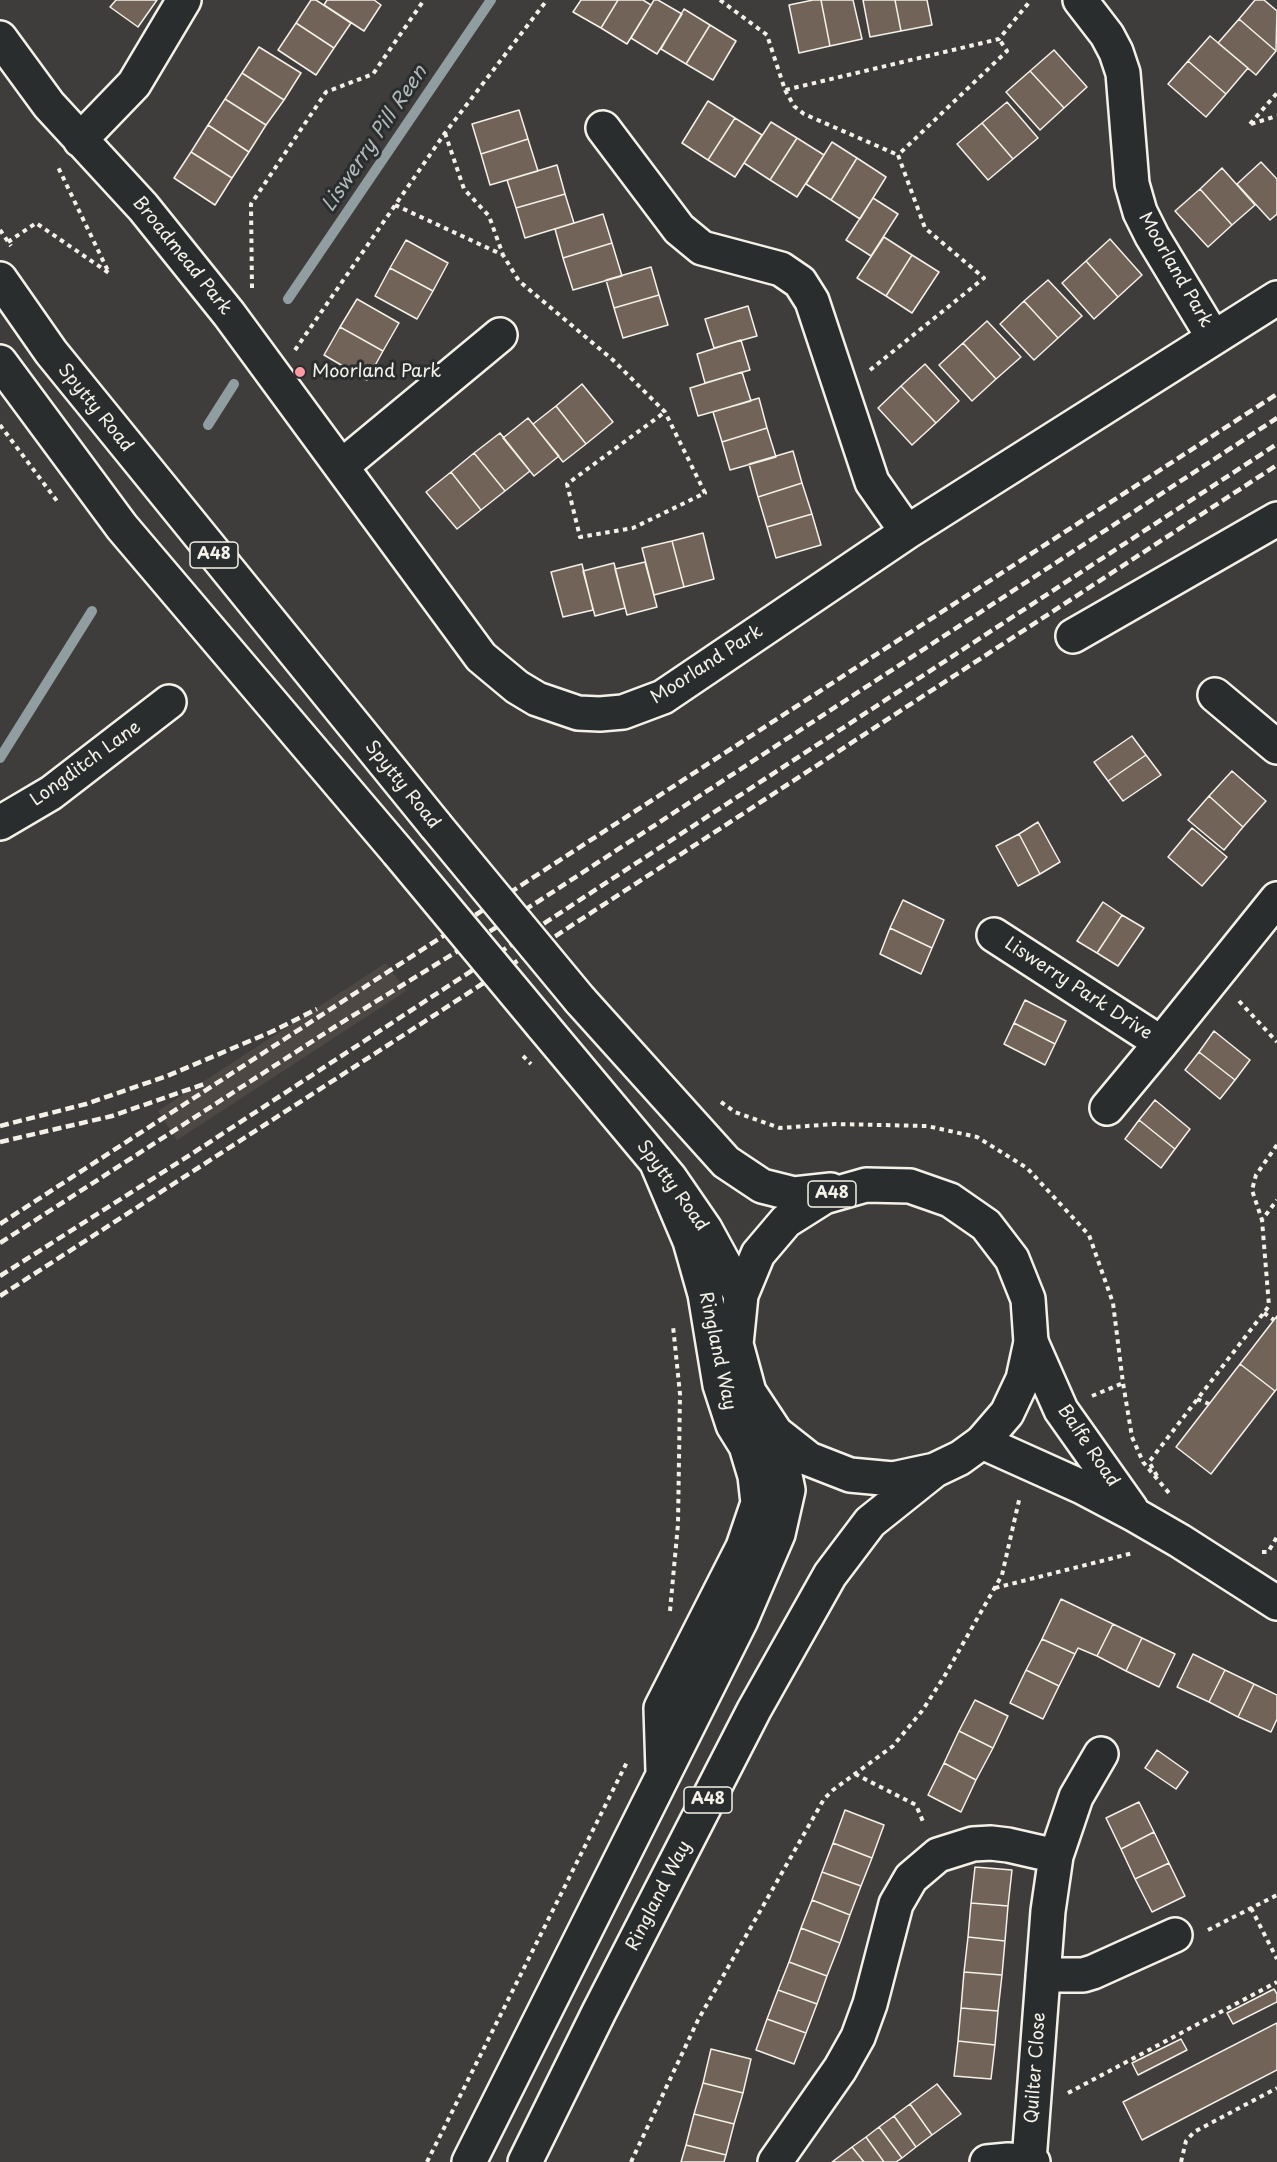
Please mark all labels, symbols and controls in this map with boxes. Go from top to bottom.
water label: Liswerry Pill Reen [317,61,433,217]
street label: Broadmead Park [128,193,236,319]
street label: Moorland Park [1133,209,1217,331]
street label: Spytty Road [53,360,137,456]
place label: Moorland Park [312,361,441,383]
marker: Moorland Park [293,365,307,379]
road number: A48 [190,542,238,568]
street label: Moorland Park [647,621,767,709]
street label: Longditch Lane [27,717,145,811]
street label: Spytty Road [360,737,444,833]
street label: Liswerry Park Drive [1000,933,1156,1045]
street label: Spytty Road [632,1136,712,1236]
road number: A48 [808,1181,856,1207]
street label: Ringland Way [694,1290,740,1412]
street label: Balfe Road [1053,1401,1123,1491]
road number: A48 [684,1787,732,1813]
street label: Ringland Way [622,1837,696,1955]
street label: Quilter Close [1021,2012,1051,2124]

